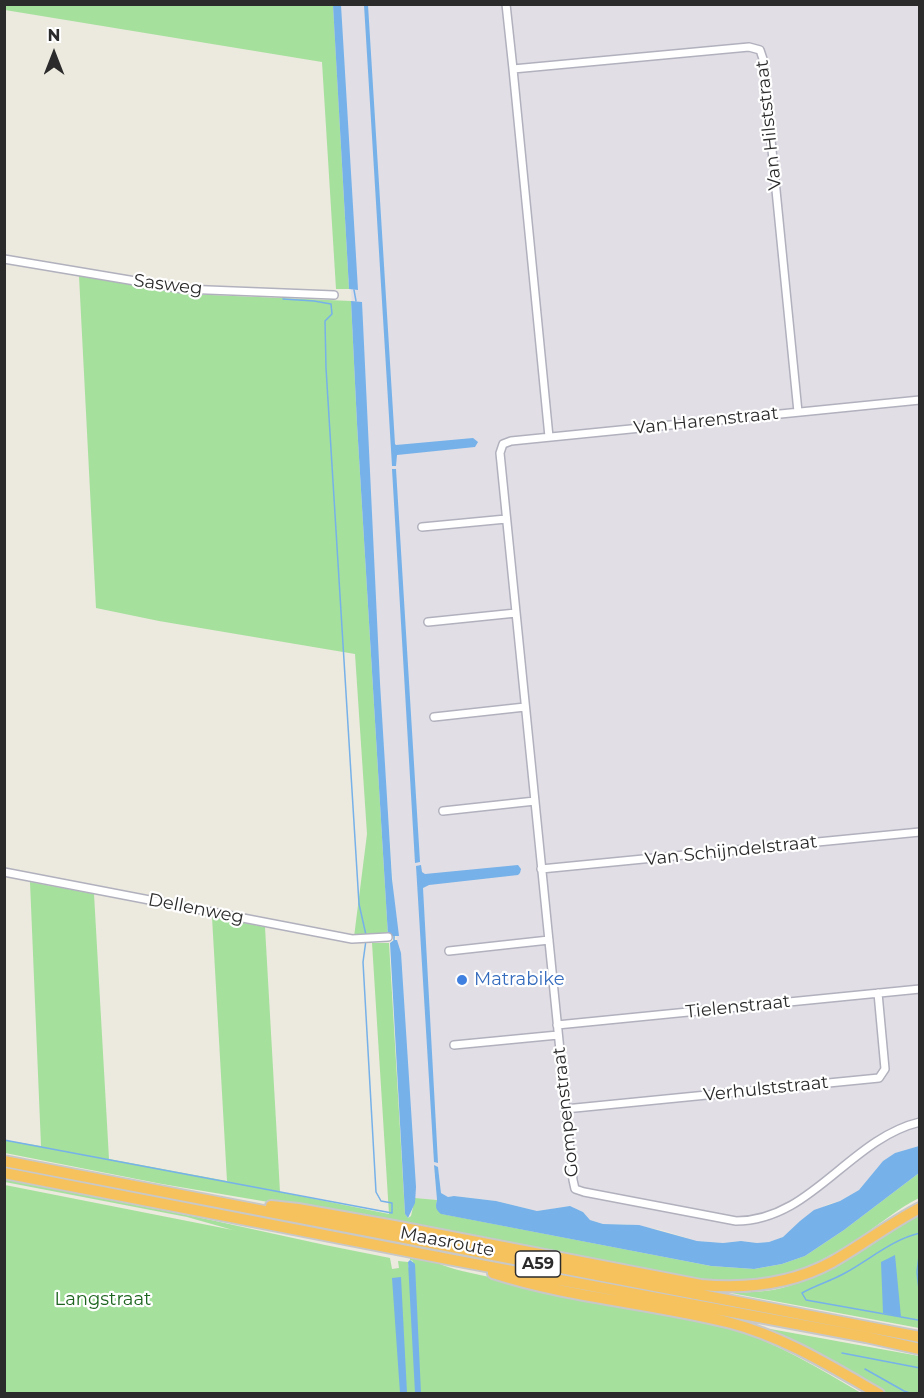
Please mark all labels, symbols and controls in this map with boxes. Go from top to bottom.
north arrow [24,24,84,84]
text: N [48,26,60,45]
street label: Van Hilststraat [751,59,787,191]
street label: Sasweg [132,270,204,300]
street label: Van Harenstraat [633,403,779,439]
street label: Van Schijndelstraat [644,831,818,871]
street label: Dellenweg [146,889,246,929]
place label: Matrabike [474,969,565,991]
marker: Matrabike [455,973,469,987]
street label: Tielenstraat [685,991,791,1023]
street label: Gompenstraat [548,1046,584,1178]
street label: Verhulststraat [702,1072,830,1106]
street label: Maasroute [398,1222,496,1262]
road number: A59 [516,1251,560,1277]
park label: Langstraat [55,1289,151,1311]

